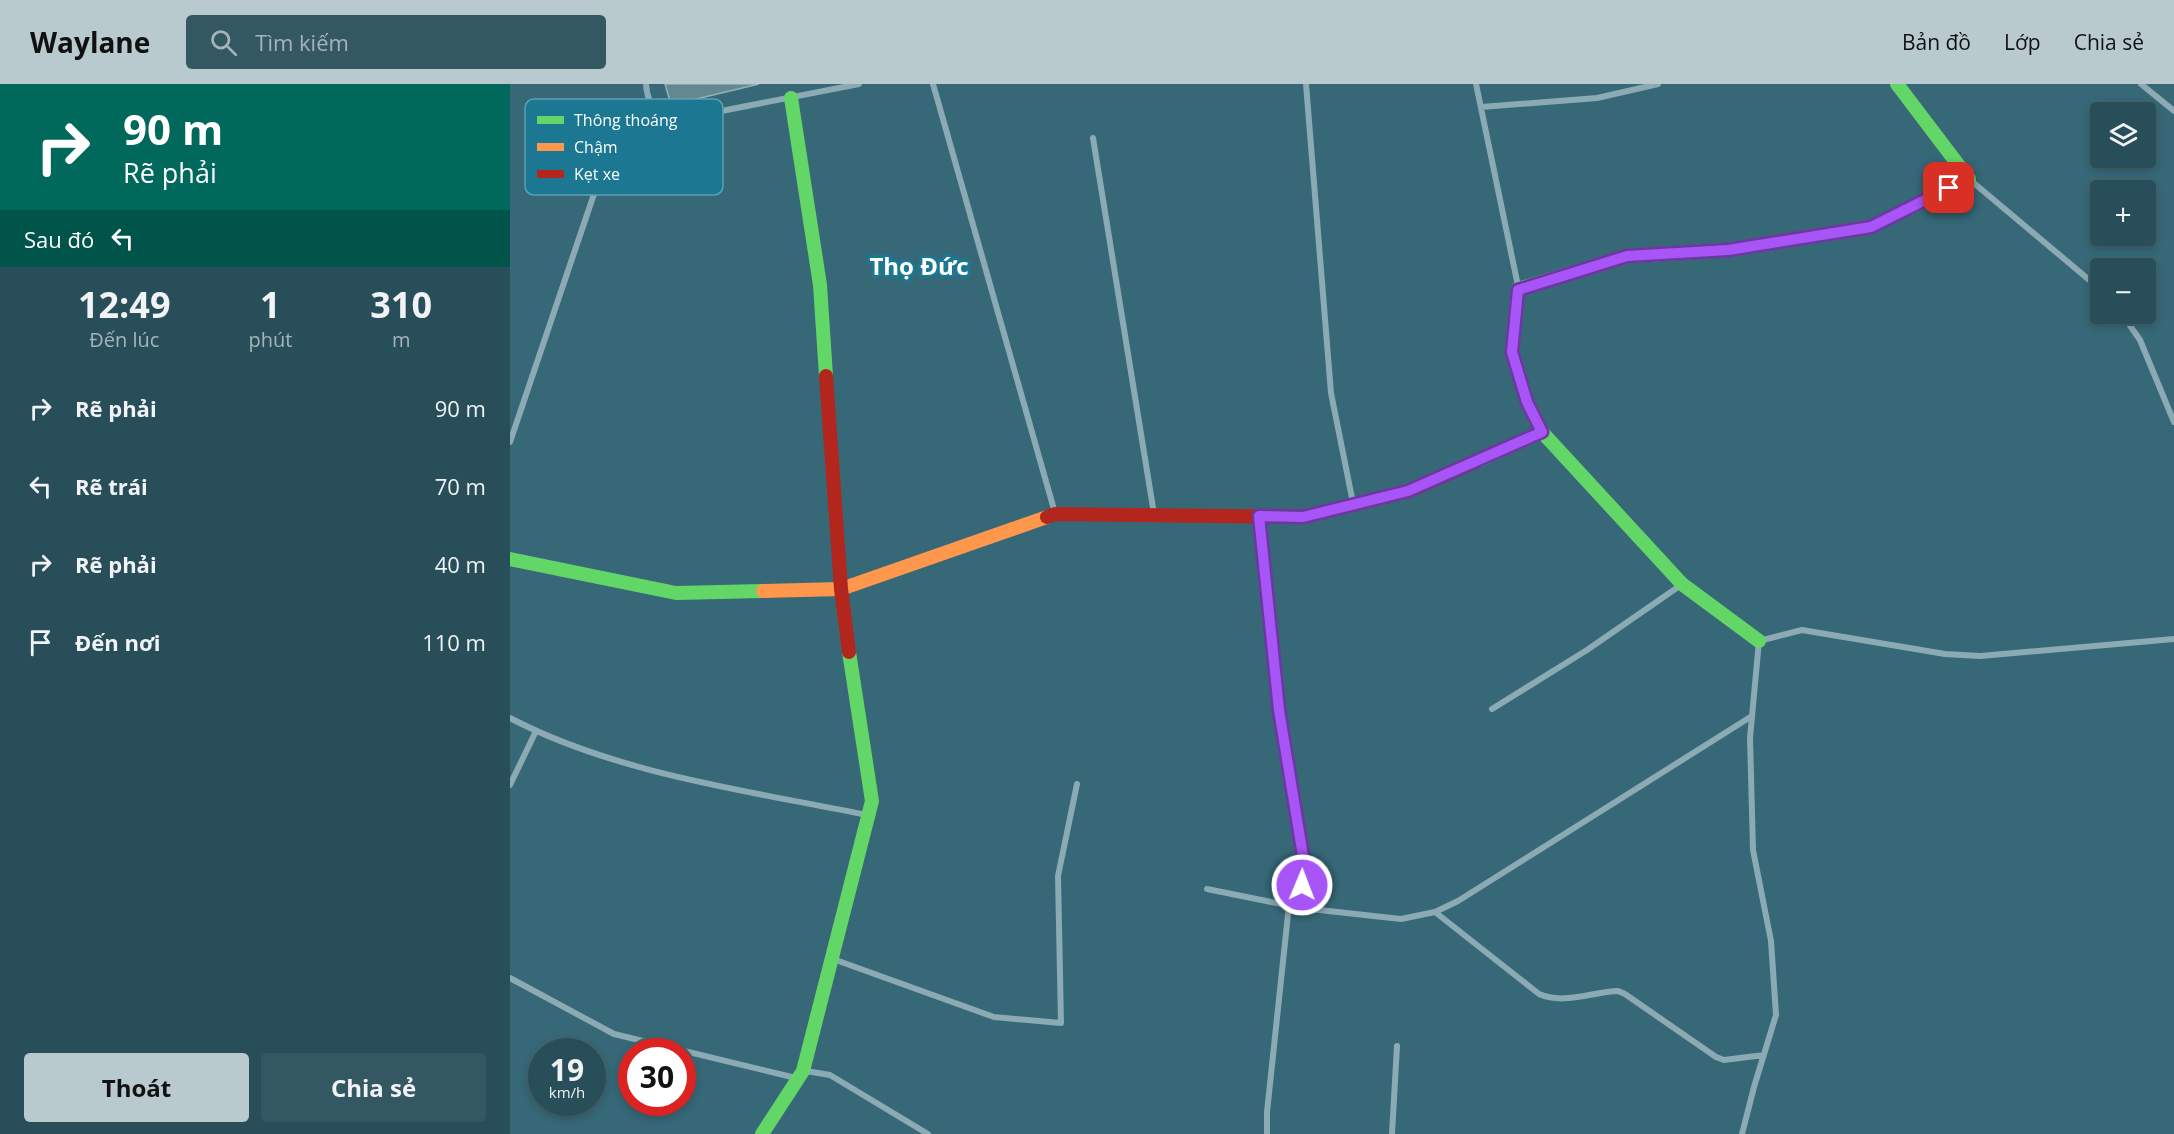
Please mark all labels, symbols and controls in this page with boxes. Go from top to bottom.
search box [186,15,606,69]
text: Waylane [30,23,150,61]
icon: search [207,26,240,59]
text: Tìm kiếm [255,27,349,57]
text: Bản đồ [1902,28,1971,56]
text: Lớp [2004,28,2041,56]
text: Chia sẻ [2074,28,2144,56]
legend [525,99,723,195]
text: 90 m [123,100,223,157]
map controls [2090,102,2156,324]
button: layers [2090,102,2156,168]
icon: right [24,108,102,186]
text: Thông thoáng [574,109,678,131]
text: Chậm [574,136,618,158]
text: Rẽ phải [123,154,217,191]
pin [1923,162,1974,213]
text: Kẹt xe [574,163,620,185]
icon: arrive [1932,171,1965,204]
button: + [2090,180,2156,246]
icon: left [106,222,139,255]
text: Sau đó [24,224,94,254]
district label: Thọ Đức [869,249,969,282]
button: − [2090,258,2156,324]
text: 12:49 [78,280,171,329]
text: 1 [260,280,281,329]
text: 310 [370,280,432,329]
text: Đến lúc [89,326,159,353]
text: phút [248,326,292,353]
text: m [392,326,410,353]
icon: right [24,392,57,425]
text: Rẽ phải [75,393,157,423]
text: 90 m [435,393,486,423]
icon: left [24,470,57,503]
text: Rẽ trái [75,471,148,501]
text: 70 m [435,471,486,501]
icon: right [24,548,57,581]
text: Rẽ phải [75,549,157,579]
text: 40 m [435,549,486,579]
icon: arrive [24,626,57,659]
text: Đến nơi [75,627,161,657]
text: 110 m [422,627,486,657]
position arrow [1270,853,1334,917]
speed limit sign: 30 [618,1038,696,1116]
text: 19 [550,1049,584,1090]
button: Thoát [24,1053,249,1122]
button: Chia sẻ [261,1053,486,1122]
text: km/h [549,1082,585,1102]

